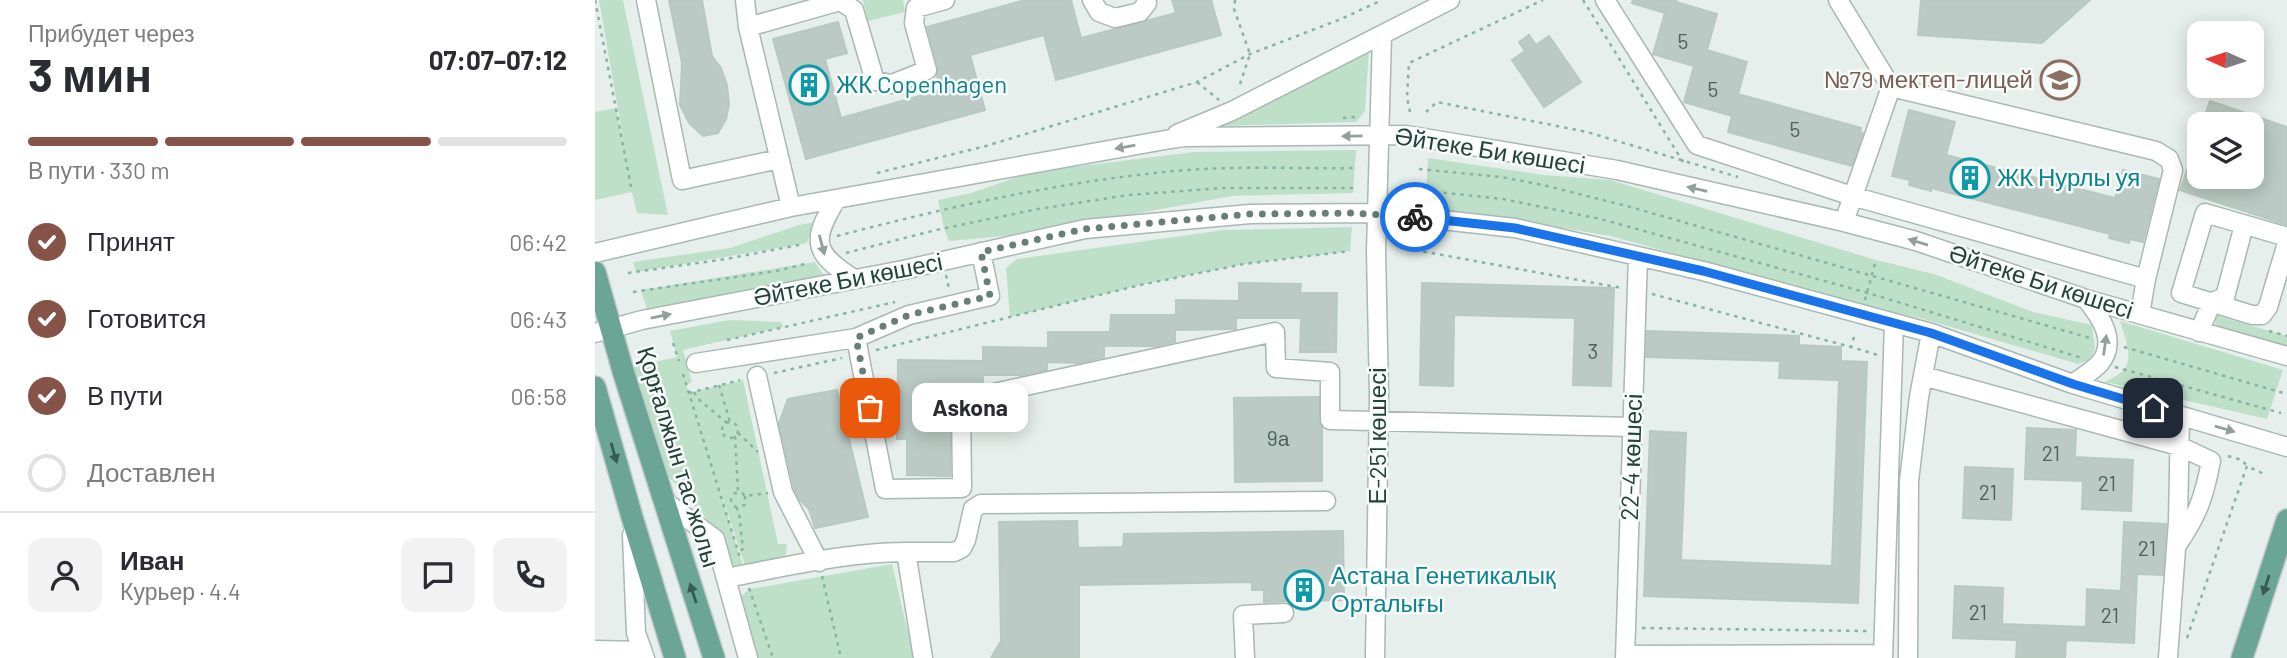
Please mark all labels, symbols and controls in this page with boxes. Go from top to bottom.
text: Прибудет через [28,19,195,47]
north arrow [2187,21,2265,98]
map controls [2187,21,2264,189]
house number: 5 [1678,28,1688,53]
text: 07:07–07:12 [429,44,567,75]
text: 3 мин [28,46,152,101]
school or university icon: №79 мектеп-лицей [2039,59,2081,101]
building icon: ЖК Copenhagen [788,64,830,106]
place label: №79 мектеп-лицей [1824,64,2033,93]
place label: ЖК Copenhagen [836,69,1007,98]
house number: 5 [1708,76,1718,101]
button: layers [2187,112,2264,189]
house number: 5 [1790,116,1800,141]
street label: Әйтеке Би көшесі [1393,120,1587,179]
one-way arrow [1340,130,1362,141]
one-way arrow [1114,142,1136,153]
text: В пути · 330 m [28,156,170,184]
building icon: ЖК Нурлы уя [1949,157,1991,199]
place label: ЖК Нурлы уя [1997,162,2140,191]
courier [1380,182,1450,252]
one-way arrow [1685,183,1707,194]
icon: bike [1396,198,1434,236]
icon: check [28,223,66,261]
text: Принят [87,225,175,256]
text: 06:42 [509,228,567,256]
one-way arrow [817,234,828,256]
one-way arrow [1907,237,1928,247]
street label: Әйтеке Би көшесі [1946,237,2137,324]
street label: Әйтеке Би көшесі [751,246,945,311]
icon: check [28,300,66,338]
text: Готовится [87,302,206,333]
text: 06:43 [510,305,567,333]
one-way arrow [650,311,672,322]
one-way arrow [2100,334,2111,356]
house number: 3 [1588,338,1598,363]
street label: Қорғалжын тас жолы [632,343,727,570]
street label: Е-251 көшесі [1362,368,1391,504]
icon: check [28,377,66,415]
pin [840,378,900,438]
pin [2123,378,2183,438]
text: В пути [87,379,163,410]
text: 06:58 [511,382,567,410]
callout: Askona [912,384,1027,432]
icon: bag [851,389,889,427]
icon: home [2134,389,2172,427]
text: Askona [932,393,1008,421]
street label: 22-4 көшесі [1614,393,1647,521]
house number: 9а [1267,425,1290,450]
one-way arrow [2215,425,2236,435]
house number: 21 [2042,440,2060,465]
one-way arrow [609,443,619,464]
text: Доставлен [87,456,216,487]
house number: 21 [2098,470,2116,495]
house number: 21 [1979,479,1997,504]
house number: 21 [2138,535,2156,560]
button: person [28,538,102,612]
button: chat [401,538,475,612]
button: phone [493,538,567,612]
text: Иван [120,544,185,575]
place label: Астана Генетикалық Орталығы [1331,560,1556,617]
building icon: Астана Генетикалық Орталығы [1283,569,1325,611]
one-way arrow [2260,575,2271,596]
text: Курьер · 4.4 [120,577,241,605]
one-way arrow [687,582,698,603]
house number: 21 [1969,599,1987,624]
house number: 21 [2101,602,2119,627]

